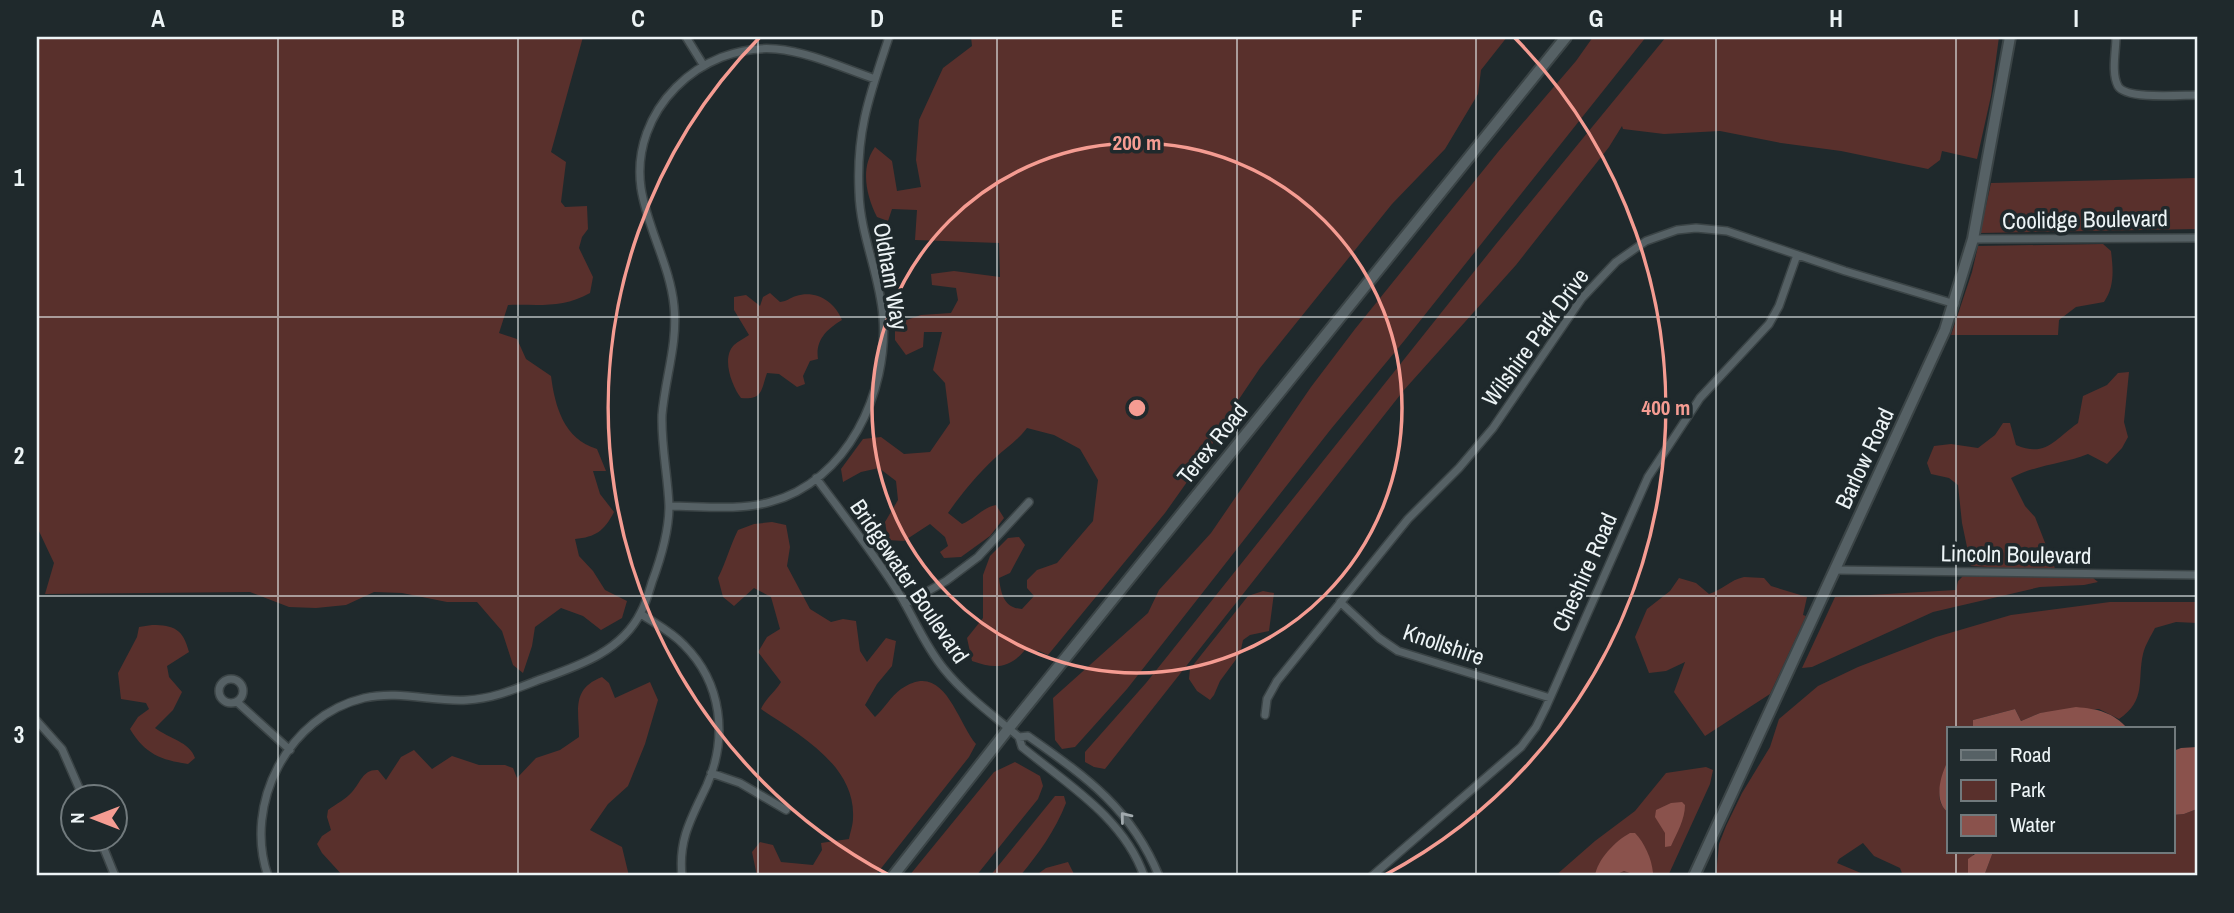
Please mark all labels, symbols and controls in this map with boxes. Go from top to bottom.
text: A [151,3,165,34]
text: B [391,3,405,34]
text: C [631,3,645,34]
text: D [870,3,884,34]
text: E [1111,3,1123,34]
text: F [1351,3,1363,34]
text: G [1589,3,1603,34]
text: H [1829,3,1843,34]
text: I [2073,3,2079,34]
text: 200 m [1113,128,1161,157]
text: 1 [14,162,25,193]
street label: Coolidge Boulevard [2002,202,2168,236]
street label: Oldham Way [866,220,916,333]
street label: Wilshire Park Drive [1474,262,1596,412]
text: 400 m [1642,393,1690,422]
centre of rings [1125,396,1149,420]
street label: Terex Road [1170,396,1254,490]
street label: Barlow Road [1827,403,1901,513]
text: 2 [14,440,24,471]
street label: Bridgewater Boulevard [844,493,976,669]
street label: Cheshire Road [1544,508,1624,636]
street label: Lincoln Boulevard [1940,537,2092,571]
street label: Knollshire [1399,616,1489,672]
text: 3 [14,719,24,750]
legend [1947,727,2174,853]
text: Road [2010,740,2051,769]
text: Park [2010,775,2046,804]
north arrow [60,783,130,853]
text: Water [2010,810,2056,839]
text: N [64,812,90,824]
one-way arrow [1121,813,1133,826]

